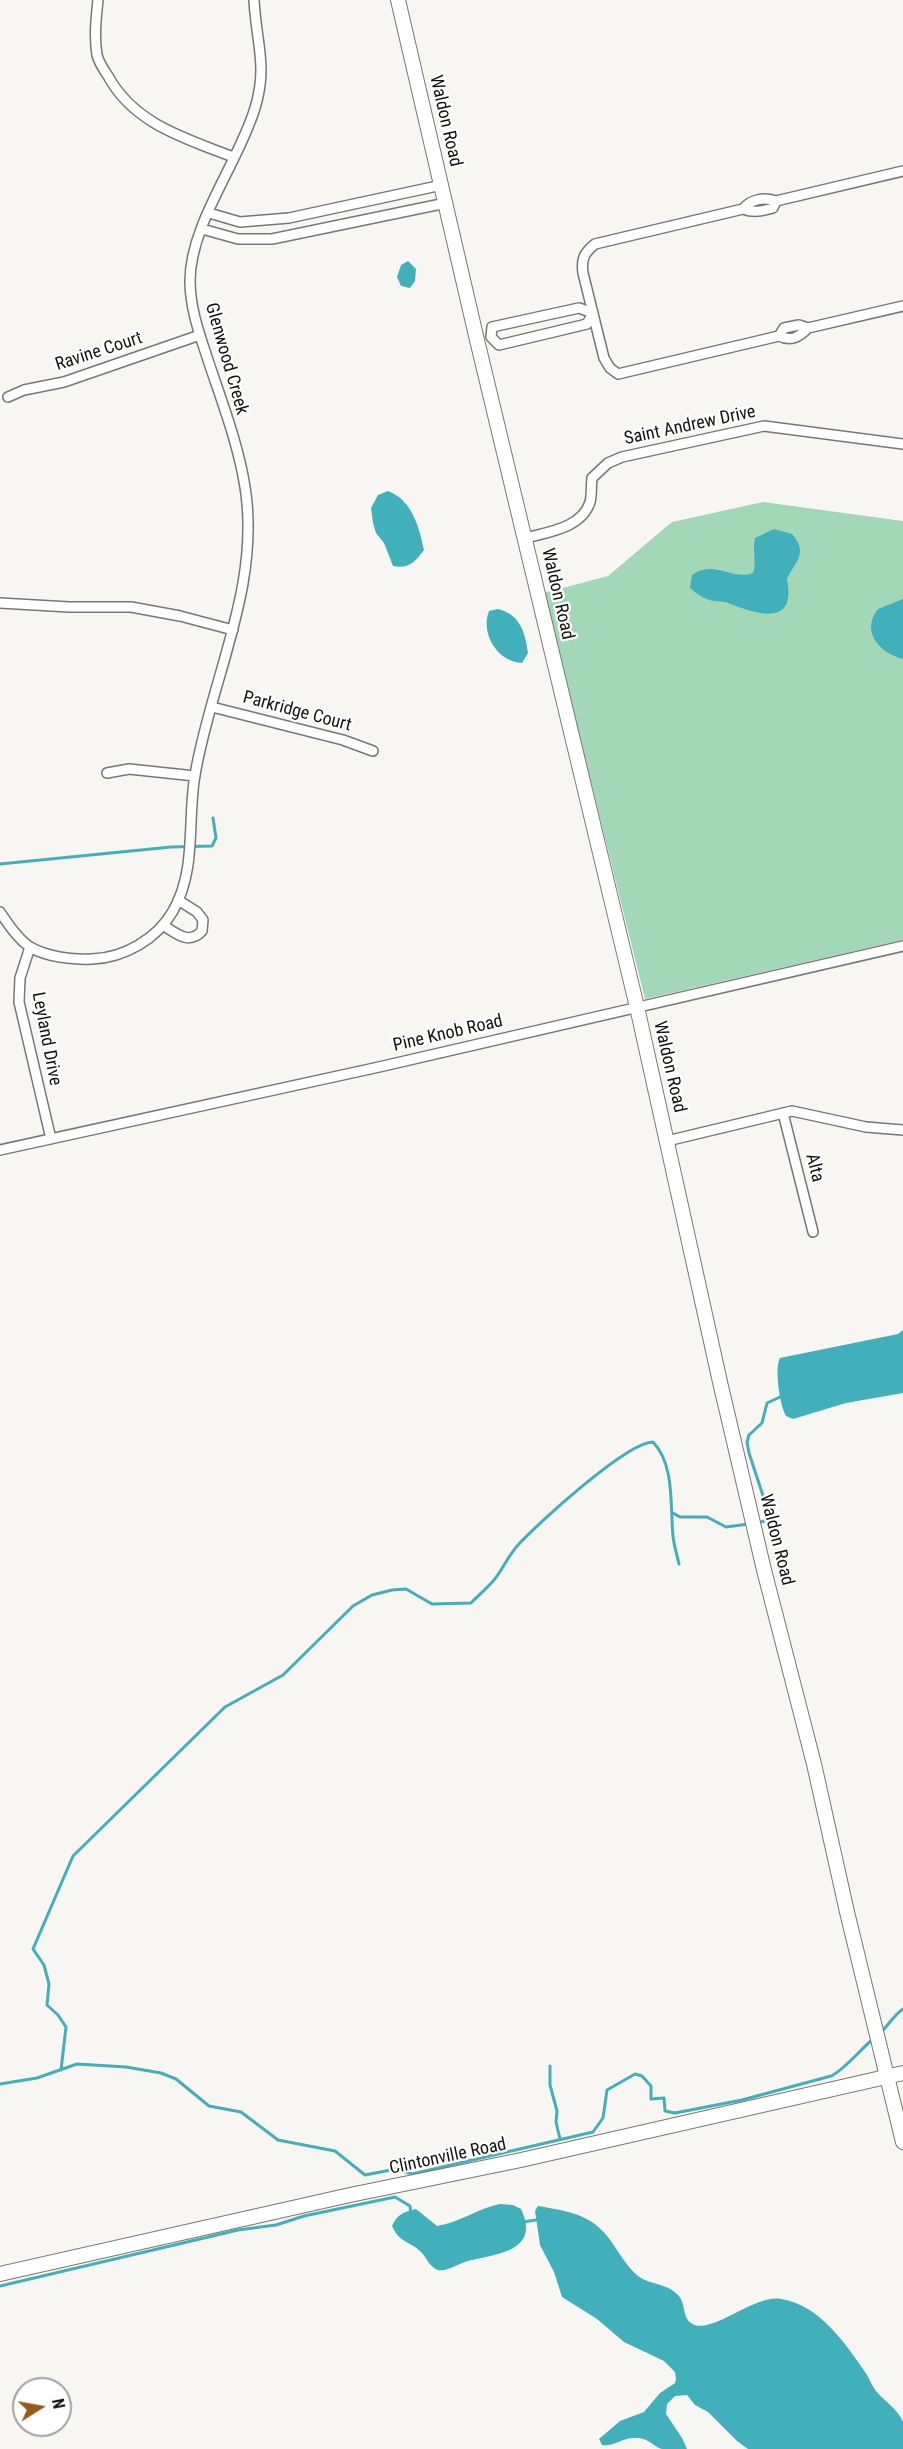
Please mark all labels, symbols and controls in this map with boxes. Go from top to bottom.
street label: Waldon Road [424,73,466,169]
street label: Glenwood Creek [200,301,252,417]
street label: Ravine Court [53,328,145,376]
street label: Saint Andrew Drive [622,402,758,450]
street label: Waldon Road [536,546,578,642]
street label: Parkridge Court [240,687,354,737]
street label: Leyland Drive [26,990,66,1088]
street label: Pine Knob Road [391,1011,505,1057]
street label: Waldon Road [648,1019,690,1115]
street label: Alta [800,1152,828,1184]
street label: Waldon Road [754,1492,798,1588]
street label: Clintonville Road [388,2134,508,2180]
north arrow [12,2377,72,2437]
text: N [48,2397,68,2410]

